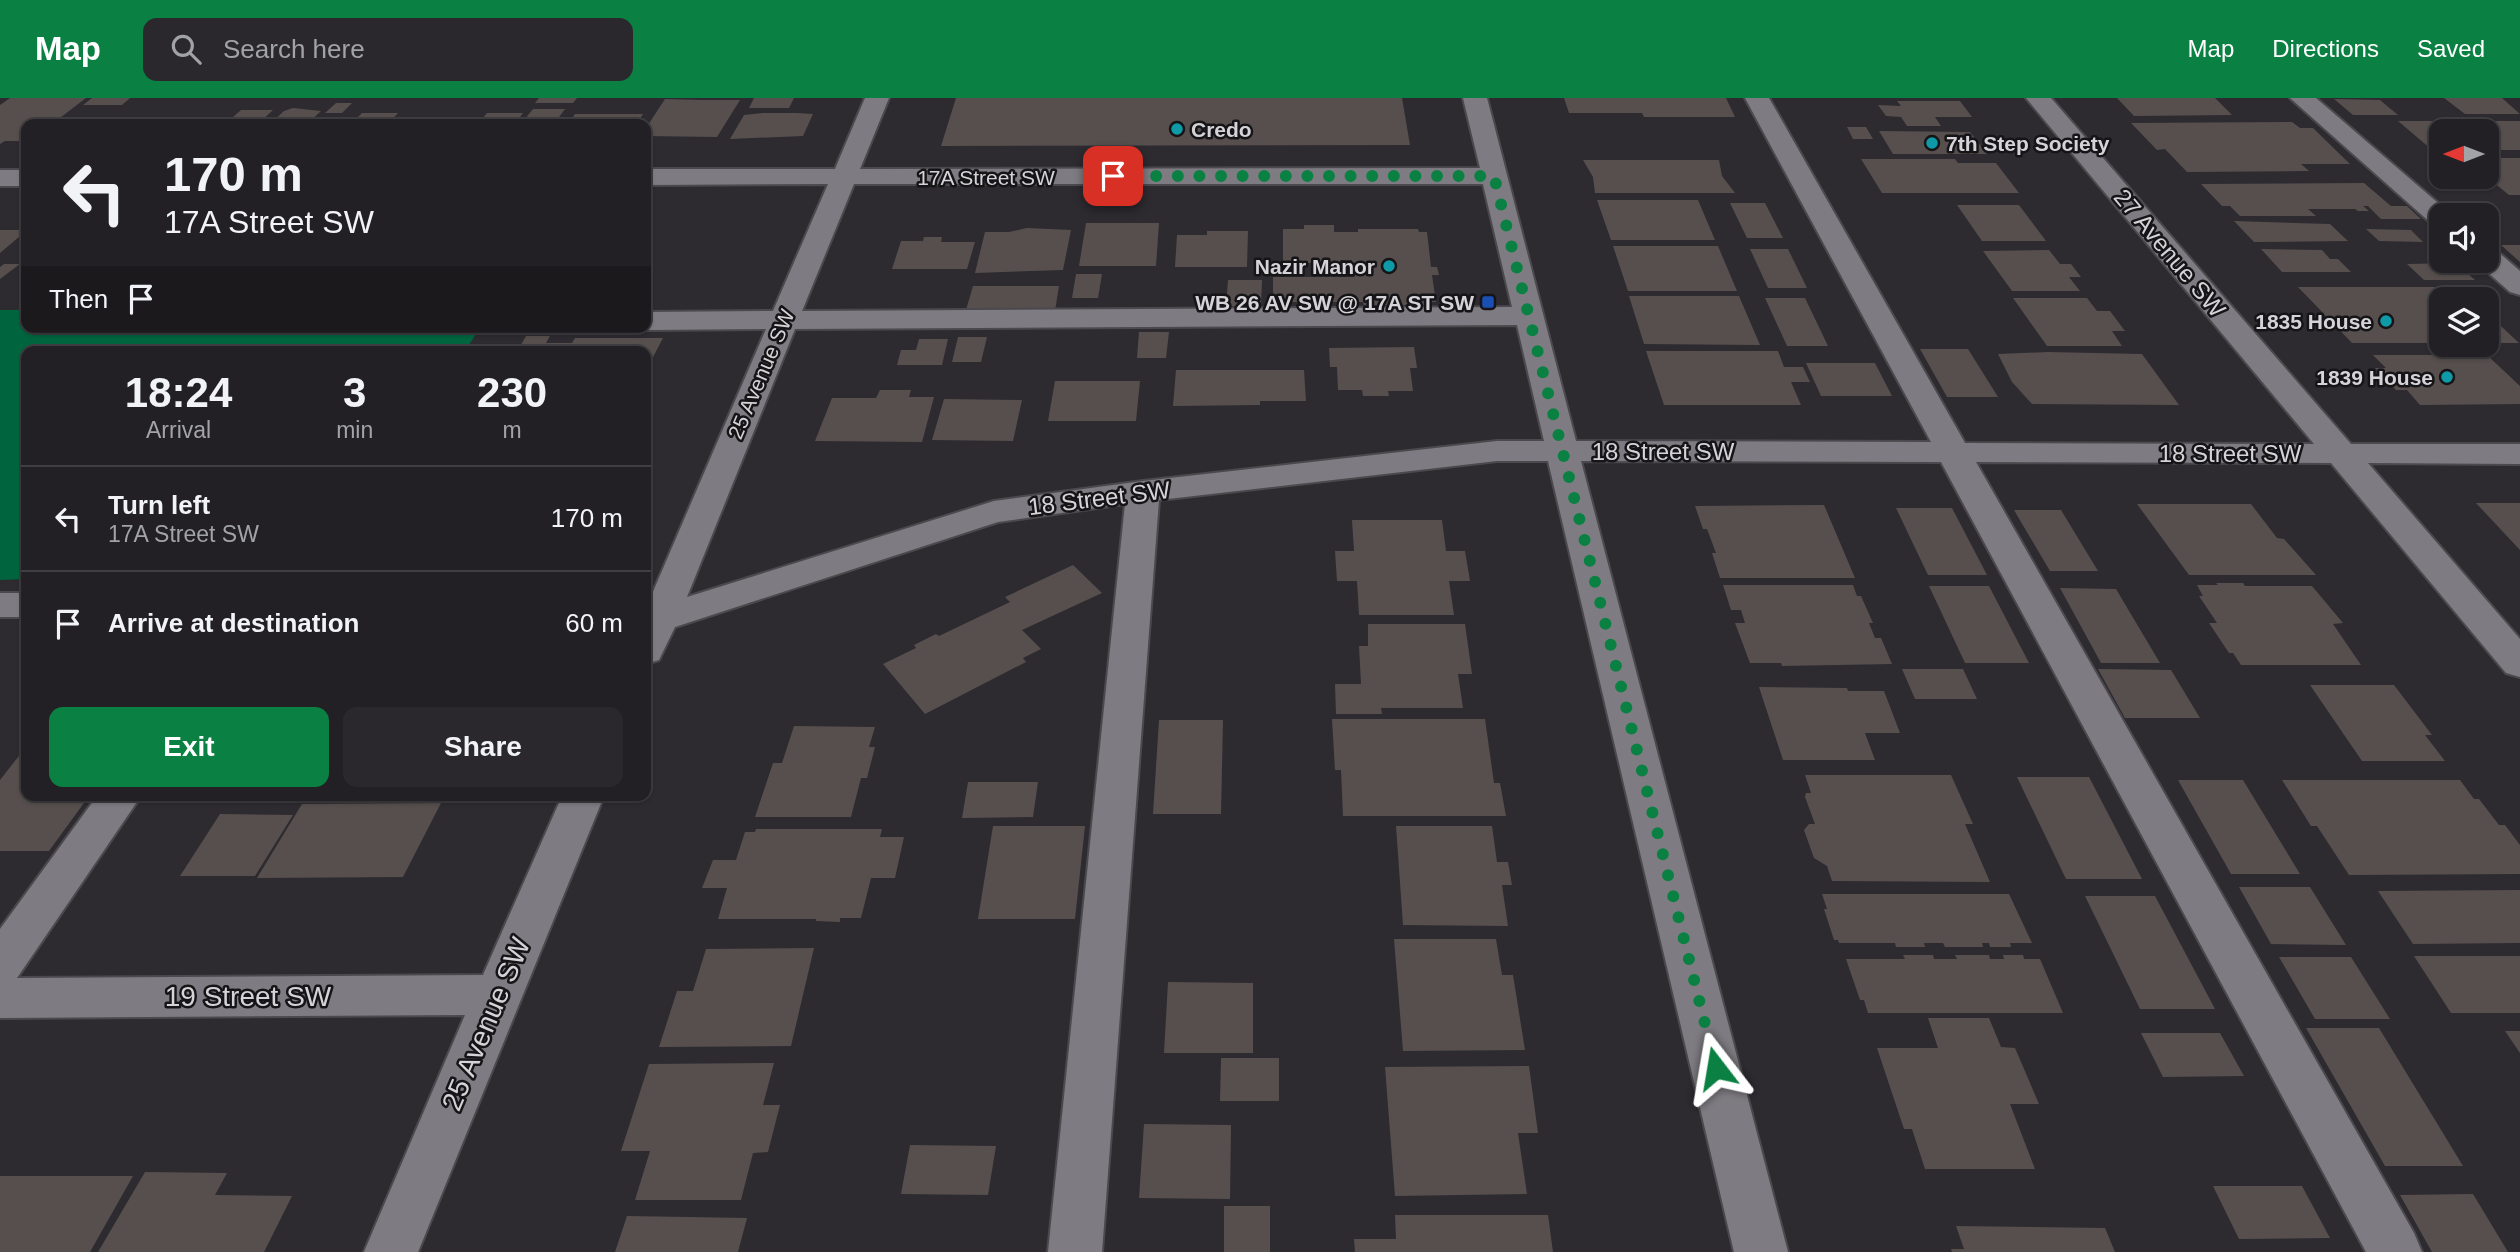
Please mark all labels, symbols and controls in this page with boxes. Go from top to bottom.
search box [143,18,633,81]
text: Map [35,30,101,67]
icon: search [167,30,205,68]
text: Search here [223,34,365,64]
text: Map [2188,35,2234,62]
text: Directions [2272,35,2379,62]
text: Saved [2417,35,2485,62]
place label: Credo [1191,118,1252,141]
north arrow [2429,119,2499,189]
map controls [2429,119,2499,357]
marker: Credo [1169,121,1185,137]
place label: 7th Step Society [1946,132,2110,155]
marker: 7th Step Society [1924,135,1940,151]
pin [1083,146,1143,206]
icon: left [49,147,140,238]
text: 170 m [164,147,303,201]
icon: arrive [1094,157,1132,195]
street label: 17A Street SW [917,166,1055,189]
street label: 27 Avenue SW [2109,184,2231,323]
button: sound [2429,203,2499,273]
text: 17A Street SW [164,204,374,240]
place label: Nazir Manor [1255,255,1375,278]
marker: Nazir Manor [1381,258,1397,274]
icon: arrive [122,280,160,318]
text: Then [49,284,108,314]
button: layers [2429,287,2499,357]
place label: WB 26 AV SW @ 17A ST SW [1195,291,1474,314]
marker: WB 26 AV SW @ 17A ST SW [1480,294,1496,310]
street label: 25 Avenue SW [723,306,799,442]
place label: 1835 House [2255,310,2372,333]
marker: 1835 House [2378,313,2394,329]
place label: 1839 House [2316,366,2433,389]
text: 18:24 [125,369,232,416]
text: 3 [343,369,366,416]
text: 230 [477,369,547,416]
marker: 1839 House [2439,369,2455,385]
text: Arrival [146,417,211,443]
text: min [336,417,373,443]
text: m [503,417,522,443]
street label: 18 Street SW [1592,438,1735,465]
street label: 18 Street SW [2159,440,2302,467]
street label: 18 Street SW [1027,476,1172,520]
text: Turn left [108,490,210,520]
icon: left [49,500,87,538]
text: 170 m [551,503,623,533]
text: 17A Street SW [108,521,259,547]
icon: arrive [49,605,87,643]
text: Arrive at destination [108,608,359,638]
text: 60 m [565,608,623,638]
button: Exit [49,707,329,787]
button: Share [343,707,623,787]
street label: 25 Avenue SW [436,932,537,1115]
street label: 19 Street SW [165,981,332,1012]
position arrow [1679,1031,1753,1105]

